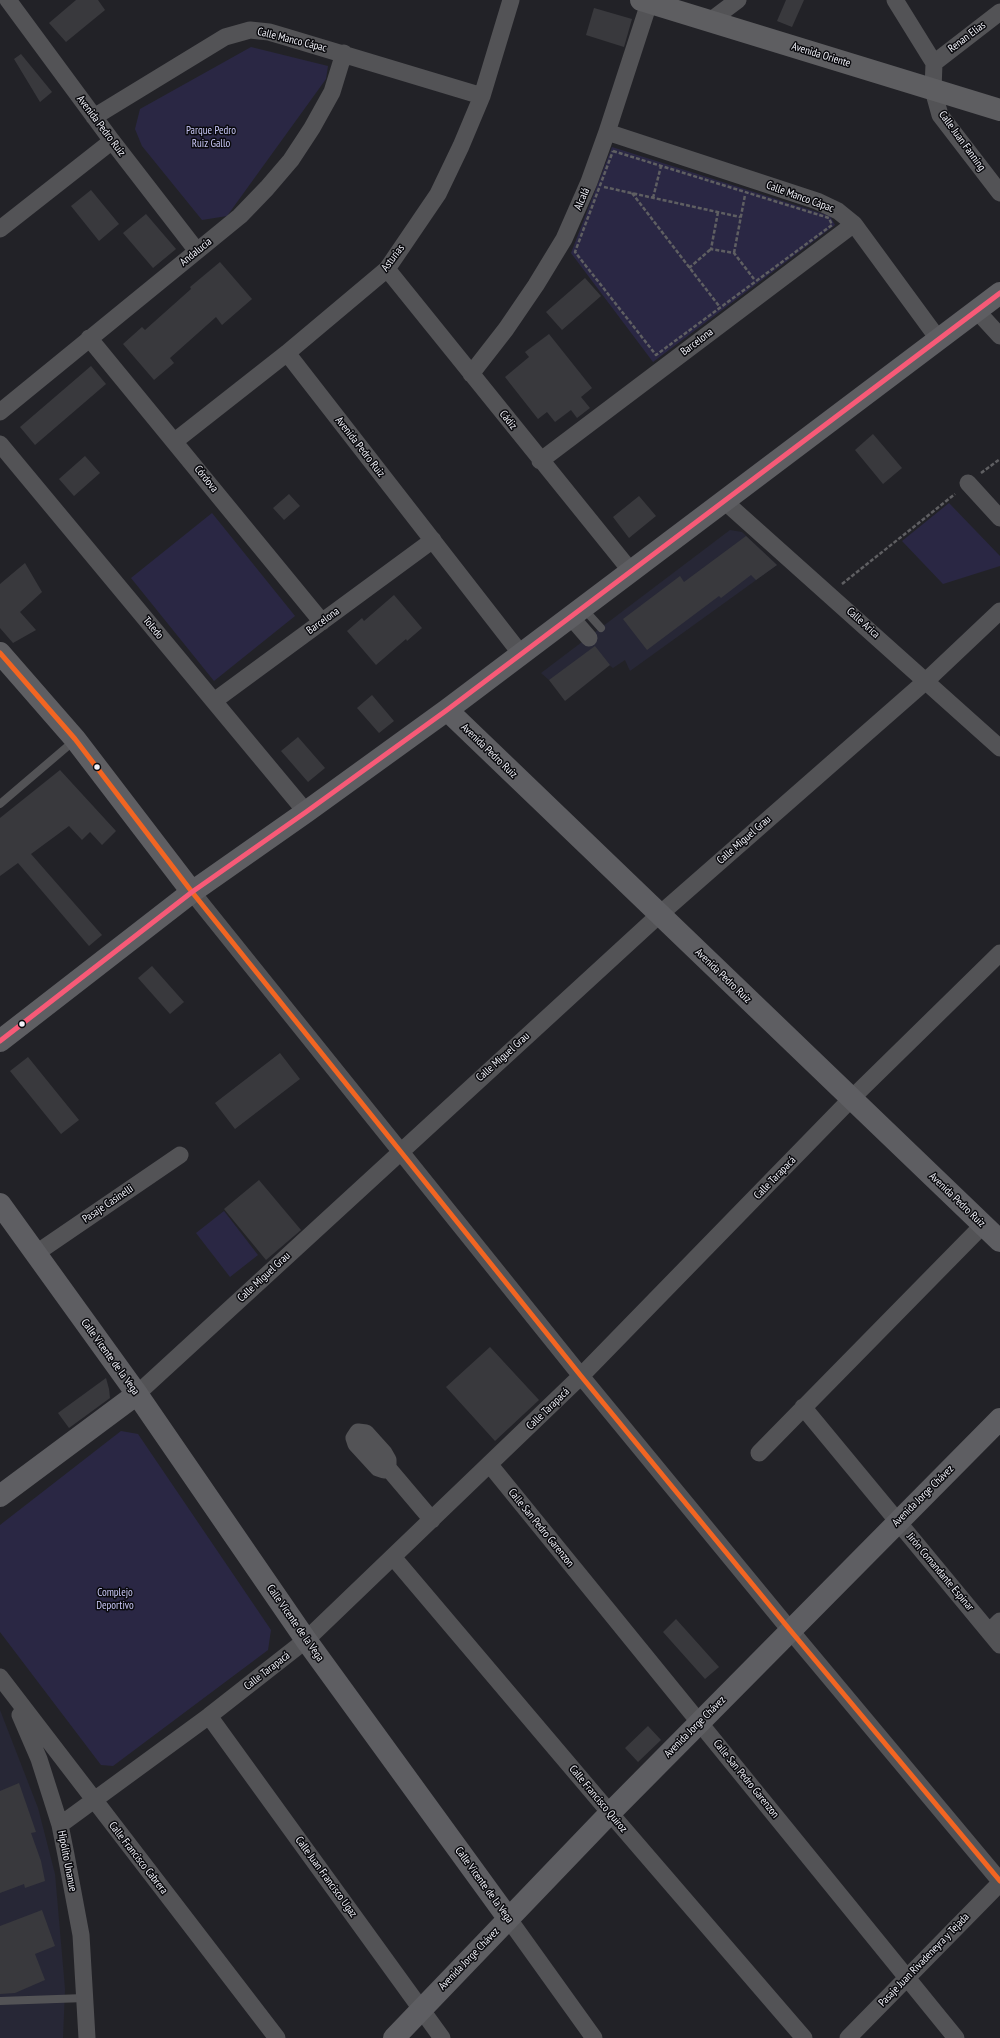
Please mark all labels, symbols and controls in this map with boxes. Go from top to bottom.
street label: Renan Elias [946,19,988,55]
street label: Calle Manco Cápac [256,25,328,55]
street label: Avenida Oriente [790,40,852,70]
street label: Avenida Pedro Ruiz [74,93,128,159]
street label: Calle Juan Fanning [936,108,988,174]
park label: Parque Pedro Ruiz Gallo [186,124,236,150]
street label: Calle Manco Cápac [764,179,836,215]
street label: Alcalá [571,186,593,212]
street label: Andalucía [177,235,215,269]
street label: Asturias [379,242,407,274]
street label: Barcelona [678,325,716,359]
street label: Cádiz [496,408,520,432]
street label: Avenida Pedro Ruiz [332,414,388,480]
street label: Córdova [191,463,221,495]
street label: Barcelona [304,605,342,637]
street label: Calle Arica [844,605,882,641]
street label: Toledo [140,614,166,642]
street label: Avenida Pedro Ruiz [458,721,520,781]
unlabelled marker [92,762,102,772]
street label: Calle Miguel Grau [714,813,774,867]
street label: Avenida Pedro Ruiz [692,946,754,1006]
unlabelled marker [17,1019,27,1029]
street label: Calle Miguel Grau [474,1030,532,1084]
street label: Calle Tarapacá [751,1154,799,1202]
street label: Avenida Pedro Ruiz [926,1170,988,1230]
street label: Pasaje Casinelli [80,1182,136,1226]
street label: Calle Miguel Grau [235,1249,293,1305]
street label: Calle Vicente de la Vega [78,1316,142,1398]
street label: Calle Tarapacá [524,1385,572,1433]
street label: Avenida Jorge Chávez [890,1463,956,1529]
street label: Calle San Pedro Garenzon [505,1486,577,1570]
street label: Jirón Comandante Espinar [904,1530,976,1614]
street label: Calle Vicente de la Vega [264,1582,326,1664]
park label: Complejo Deportivo [96,1586,134,1612]
street label: Calle Tarapacá [241,1649,293,1693]
street label: Avenida Jorge Chávez [662,1694,728,1760]
street label: Calle San Pedro Garenzon [710,1737,782,1821]
street label: Calle Francisco Quiroz [566,1763,630,1835]
street label: Calle Francisco Cabrera [106,1819,170,1897]
street label: Hipólito Unanue [55,1829,79,1893]
street label: Calle Juan Francisco Ugaz [292,1834,360,1920]
street label: Calle Vicente de la Vega [452,1844,516,1926]
street label: Pasaje Juan Rivadeneyra y Tejada [876,1911,972,2009]
street label: Avenida Jorge Chávez [436,1925,502,1993]

